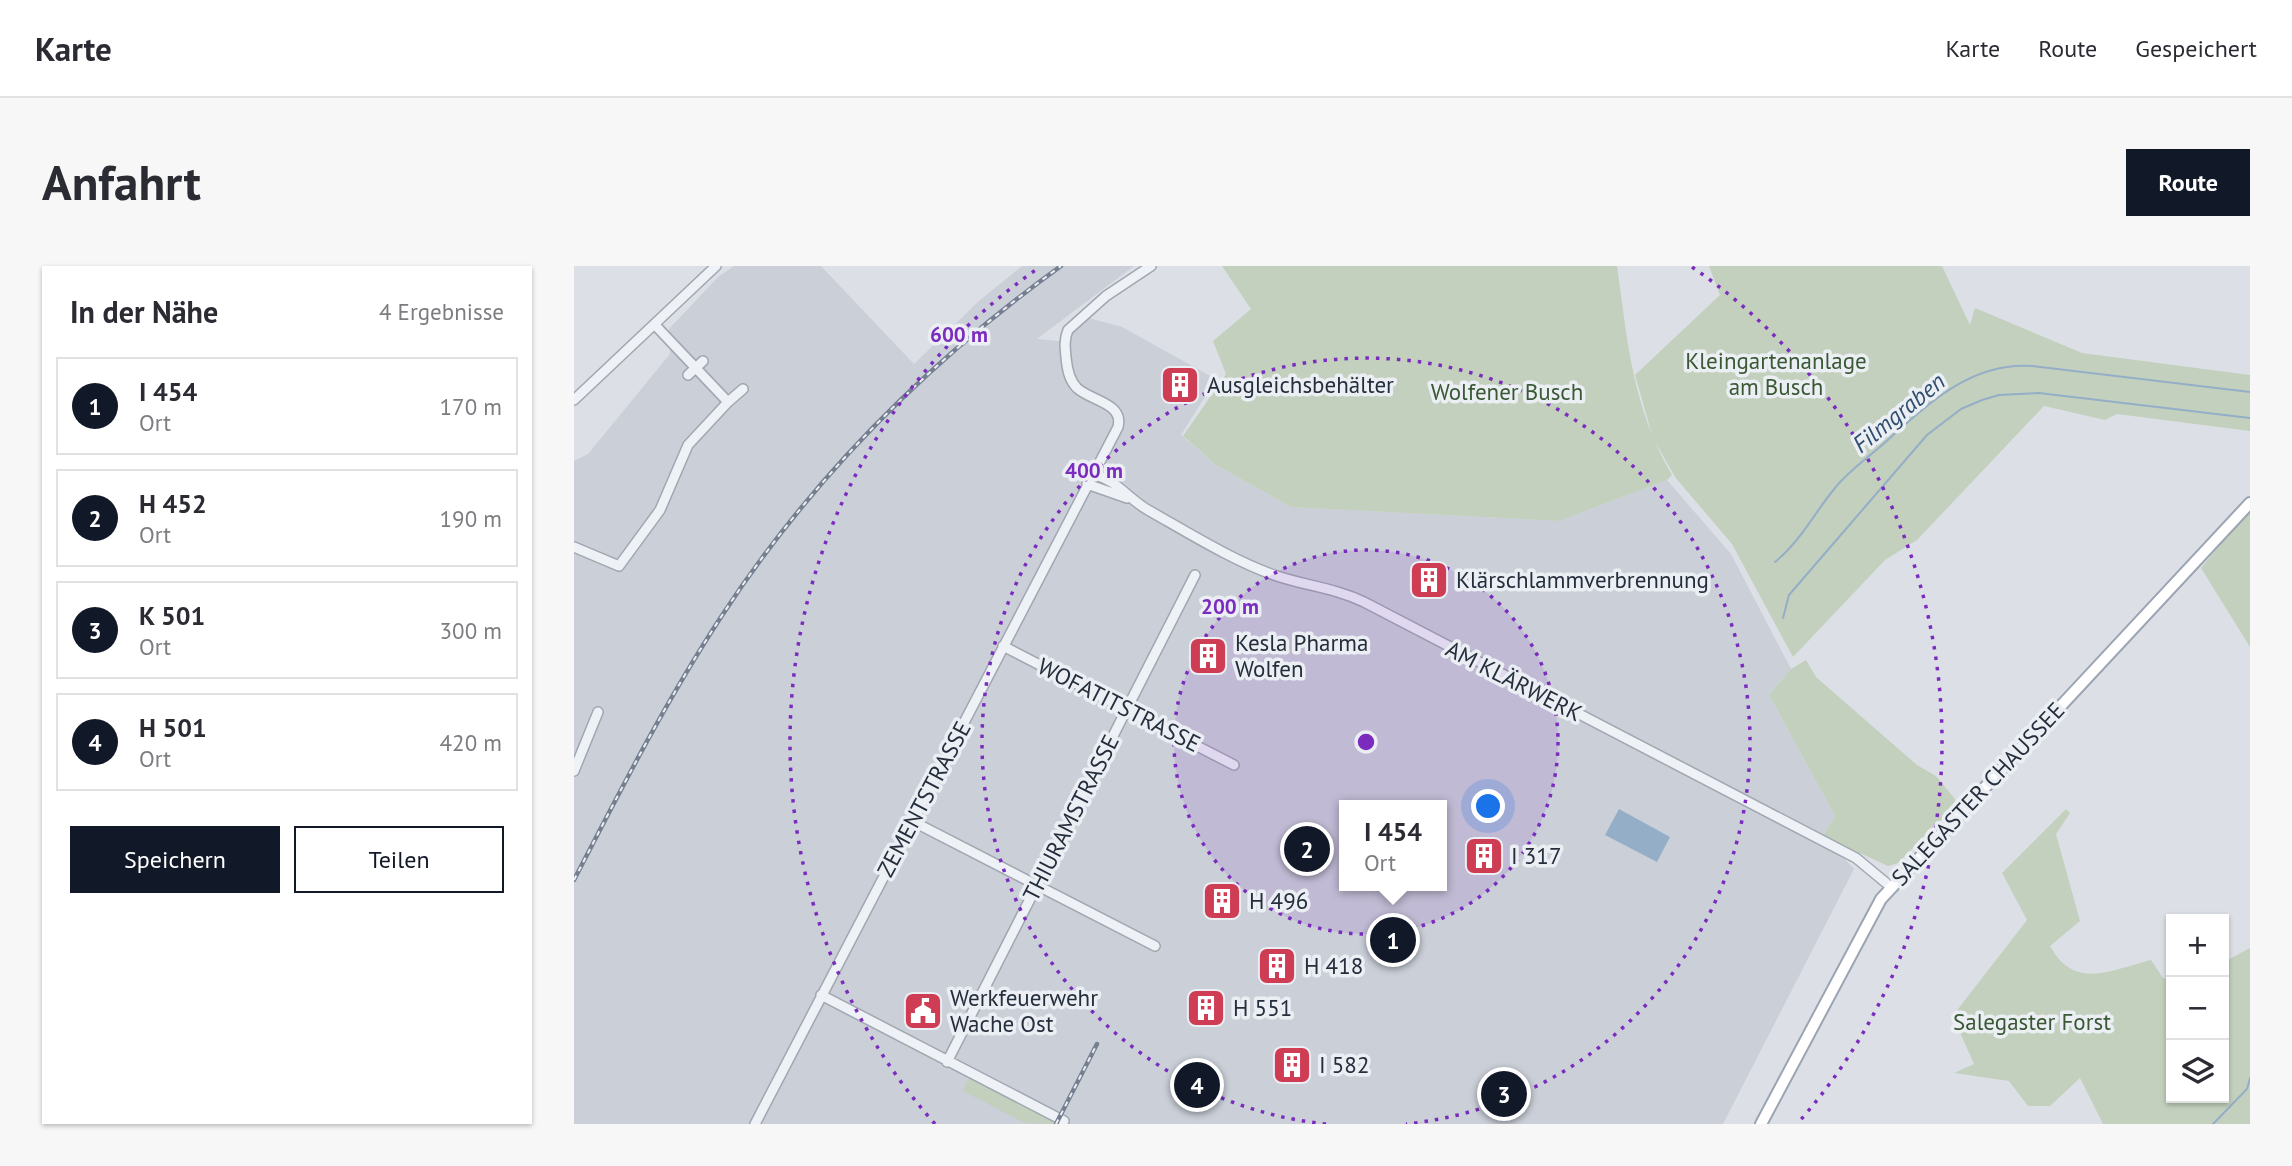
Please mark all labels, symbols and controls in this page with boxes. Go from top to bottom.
text: Karte [35,27,112,70]
text: Karte [1945,33,2000,64]
text: Route [2038,33,2097,64]
text: Gespeichert [2135,33,2257,64]
button: Route [2126,149,2250,216]
text: Anfahrt [42,150,201,214]
text: In der Nähe [70,292,218,331]
text: 4 Ergebnisse [379,297,504,326]
text: 600 m [930,321,988,348]
park label: Kleingartenanlage am Busch [1685,346,1867,401]
building icon: Ausgleichsbehälter [1159,364,1201,406]
water label: Filmgraben [1846,366,1951,459]
place label: Ausgleichsbehälter [1207,370,1394,399]
text: I 454 [139,375,197,408]
park label: Wolfener Busch [1431,377,1583,406]
text: 1 [88,392,102,421]
text: 170 m [440,392,502,421]
text: Ort [139,408,171,437]
text: 400 m [1065,457,1123,484]
text: H 452 [139,487,207,520]
text: 2 [88,504,102,533]
text: 190 m [440,504,502,533]
text: Ort [139,520,171,549]
building icon: Klärschlammverbrennung [1408,559,1450,601]
place label: Klärschlammverbrennung [1456,565,1709,594]
text: 200 m [1201,593,1259,620]
text: K 501 [139,599,205,632]
text: 3 [88,616,102,645]
text: 300 m [440,616,502,645]
place label: Kesla Pharma Wolfen [1235,628,1368,683]
text: Ort [139,632,171,661]
street label: AM KLÄRWERK [1441,634,1587,727]
building icon: Kesla Pharma Wolfen [1187,635,1229,677]
street label: WOFATITSTRASSE [1033,651,1205,758]
street label: SALEGASTER CHAUSSEE [1885,696,2070,892]
text: H 501 [139,711,207,744]
street label: ZEMENTSTRASSE [870,716,977,881]
text: 4 [88,728,102,757]
text: 420 m [440,728,502,757]
street label: THIURAMSTRASSE [1016,730,1125,906]
centre of rings [1354,730,1378,754]
text: Ort [139,744,171,773]
your location [1471,789,1505,823]
popup [1339,800,1447,891]
text: I 454 [1364,815,1422,848]
pin: 2 [1284,823,1330,875]
button: Speichern [70,826,280,893]
button: Teilen [294,826,504,893]
building icon: I 317 [1463,835,1505,877]
place label: I 317 [1511,841,1561,870]
text: Ort [1364,848,1396,877]
building icon: H 496 [1201,880,1243,922]
place label: H 496 [1249,886,1308,915]
pin: 1 [1370,914,1416,966]
map controls [2166,914,2229,1103]
button: + [2166,914,2229,977]
building icon: H 418 [1256,945,1298,987]
place label: H 418 [1304,951,1363,980]
button: − [2166,977,2229,1040]
place label: Werkfeuerwehr Wache Ost [950,983,1098,1038]
building icon: H 551 [1185,987,1227,1029]
public building icon: Werkfeuerwehr Wache Ost [902,990,944,1032]
place label: H 551 [1233,993,1292,1022]
park label: Salegaster Forst [1953,1007,2111,1036]
button: layers [2166,1040,2229,1103]
building icon: I 582 [1271,1044,1313,1086]
place label: I 582 [1319,1050,1369,1079]
pin: 4 [1174,1059,1220,1111]
pin: 3 [1481,1068,1527,1120]

